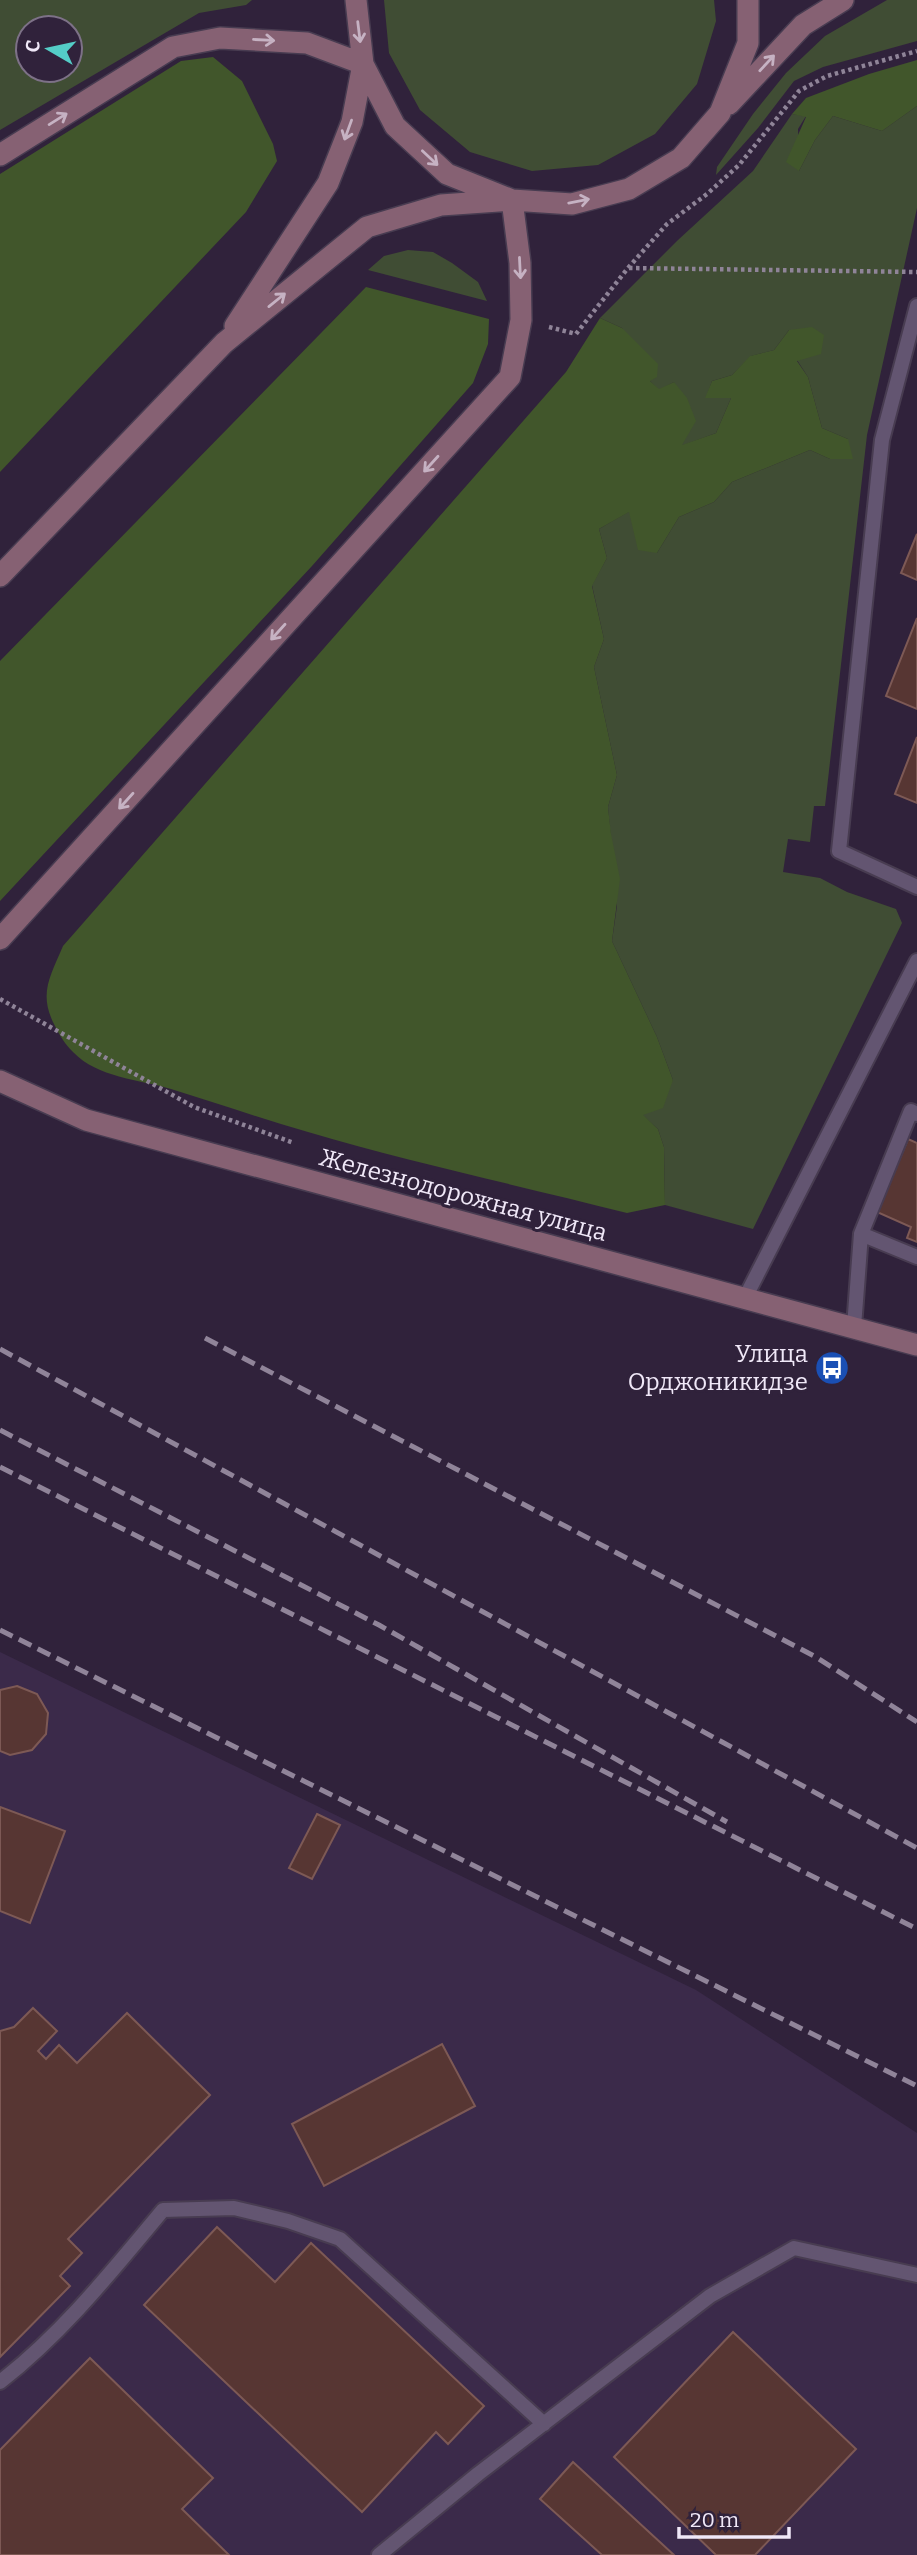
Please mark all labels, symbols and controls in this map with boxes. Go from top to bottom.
north arrow [14,14,84,84]
one-way arrow [353,20,366,43]
one-way arrow [252,34,275,47]
text: С [20,39,45,54]
one-way arrow [758,55,775,72]
one-way arrow [47,111,67,125]
one-way arrow [341,119,353,141]
one-way arrow [421,150,439,166]
one-way arrow [567,194,590,207]
one-way arrow [514,256,527,279]
one-way arrow [268,292,286,307]
one-way arrow [423,455,439,473]
one-way arrow [270,623,286,641]
one-way arrow [117,792,134,809]
street label: Железнодорожная улица [316,1143,610,1247]
place label: Улица Орджоникидзе [628,1340,808,1396]
bus stop icon: Улица Орджоникидзе [813,1349,851,1387]
scale bar [679,2496,789,2540]
text: 20 m [690,2507,739,2533]

